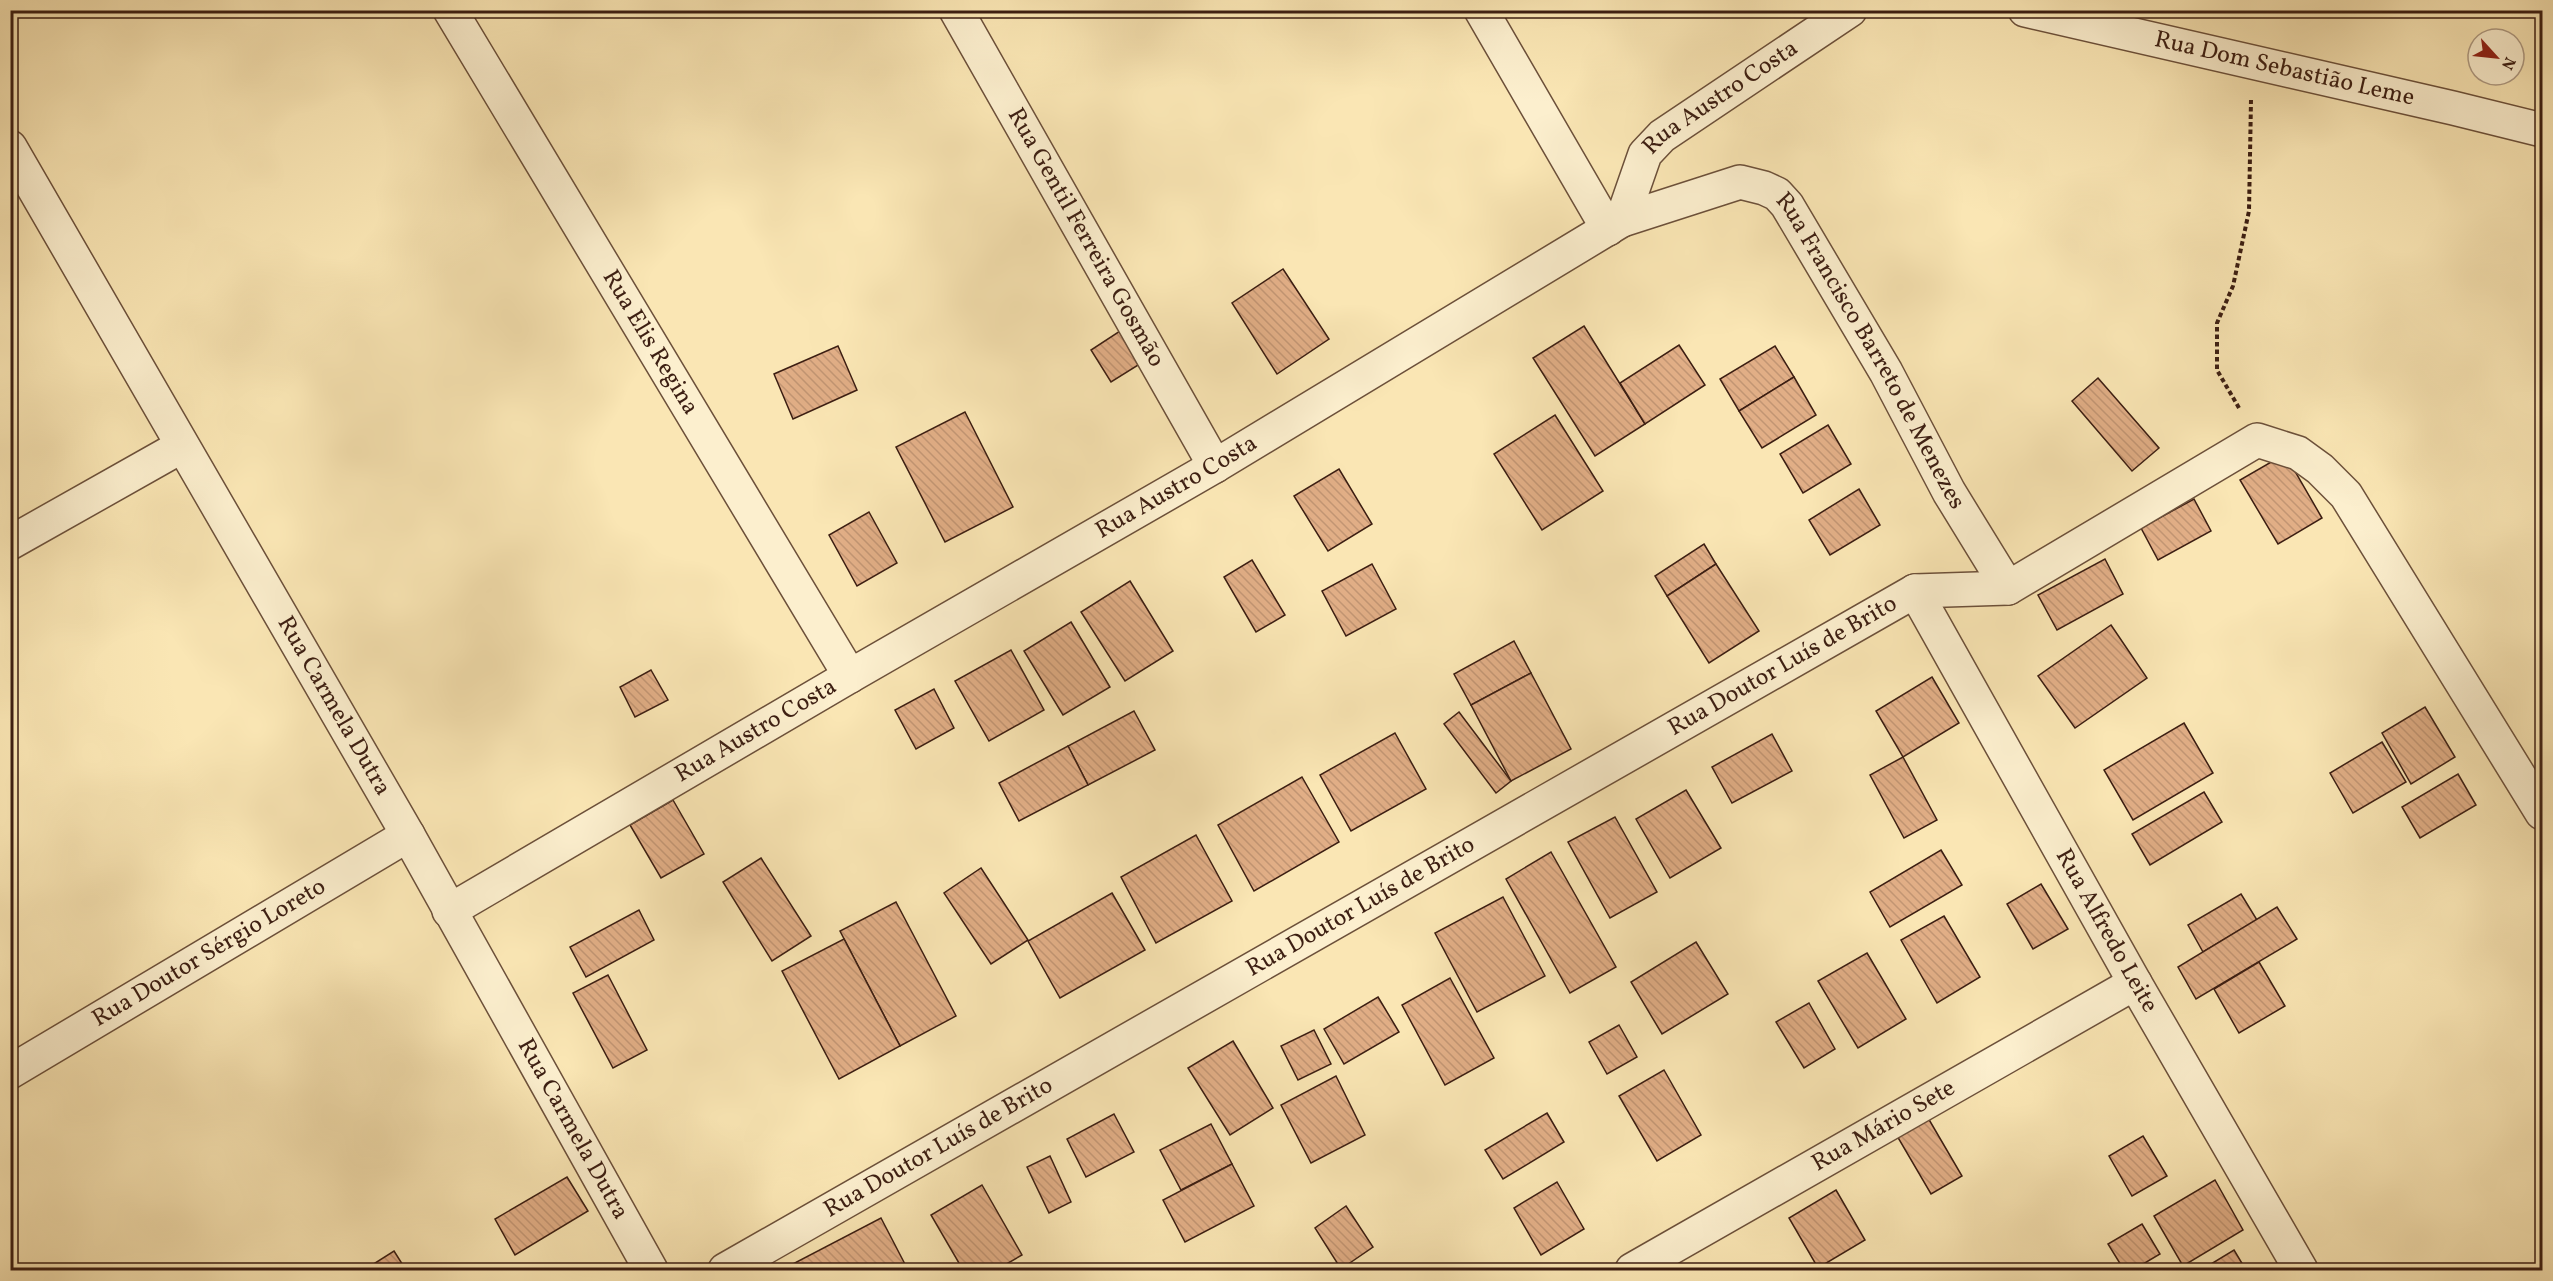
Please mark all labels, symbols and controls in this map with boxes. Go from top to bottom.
street label: Rua Dom Sebastião Leme [2151,23,2418,116]
north arrow [2466,27,2526,87]
street label: Rua Austro Costa [1635,32,1805,163]
text: N [2495,53,2520,73]
street label: Rua Gentil Ferreira Gosmão [998,102,1173,374]
street label: Rua Francisco Barreto de Menezes [1767,185,1973,516]
street label: Rua Elis Regina [593,264,707,422]
street label: Rua Austro Costa [1090,427,1264,548]
street label: Rua Doutor Luís de Brito [1662,587,1904,745]
street label: Rua Carmela Dutra [268,610,399,802]
street label: Rua Austro Costa [669,670,843,792]
street label: Rua Doutor Luís de Brito [1240,828,1482,986]
street label: Rua Alfredo Leite [2046,843,2166,1019]
street label: Rua Doutor Sérgio Loreto [86,870,333,1036]
street label: Rua Carmela Dutra [508,1033,637,1226]
street label: Rua Doutor Luís de Brito [818,1069,1059,1227]
street label: Rua Mário Sete [1806,1072,1962,1181]

